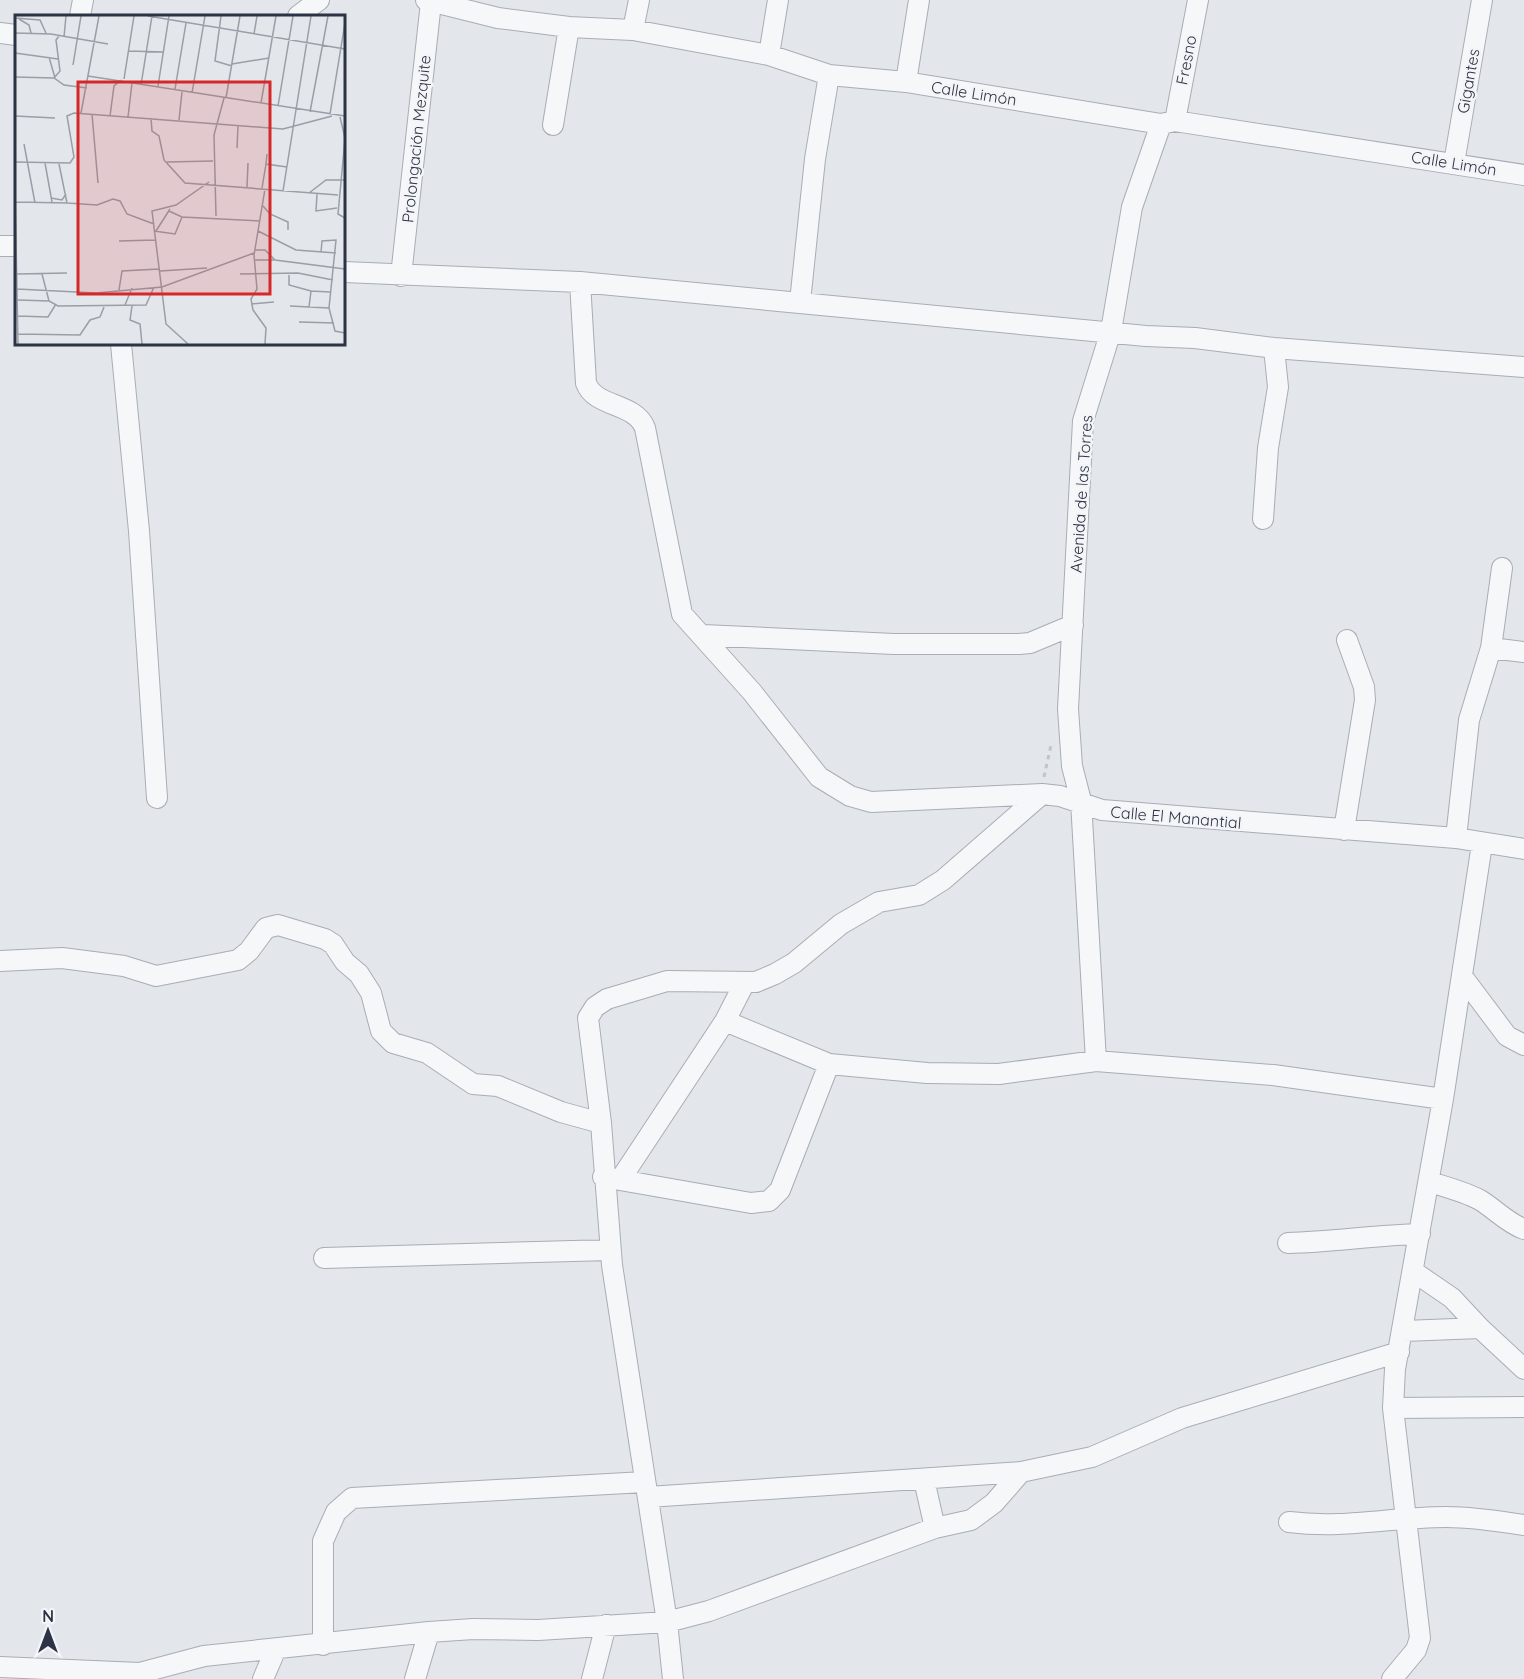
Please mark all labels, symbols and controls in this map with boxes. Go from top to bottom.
inset map [15,15,345,345]
street label: Fresno [1171,33,1201,87]
street label: Gigantes [1452,47,1484,115]
street label: Prolongación Mezquite [397,54,435,224]
street label: Calle Limón [930,76,1018,110]
street label: Calle Limón [1410,146,1498,180]
street label: Avenida de las Torres [1066,414,1096,574]
street label: Calle El Manantial [1110,801,1242,833]
north arrow [18,1601,78,1661]
text: N [42,1606,54,1626]

